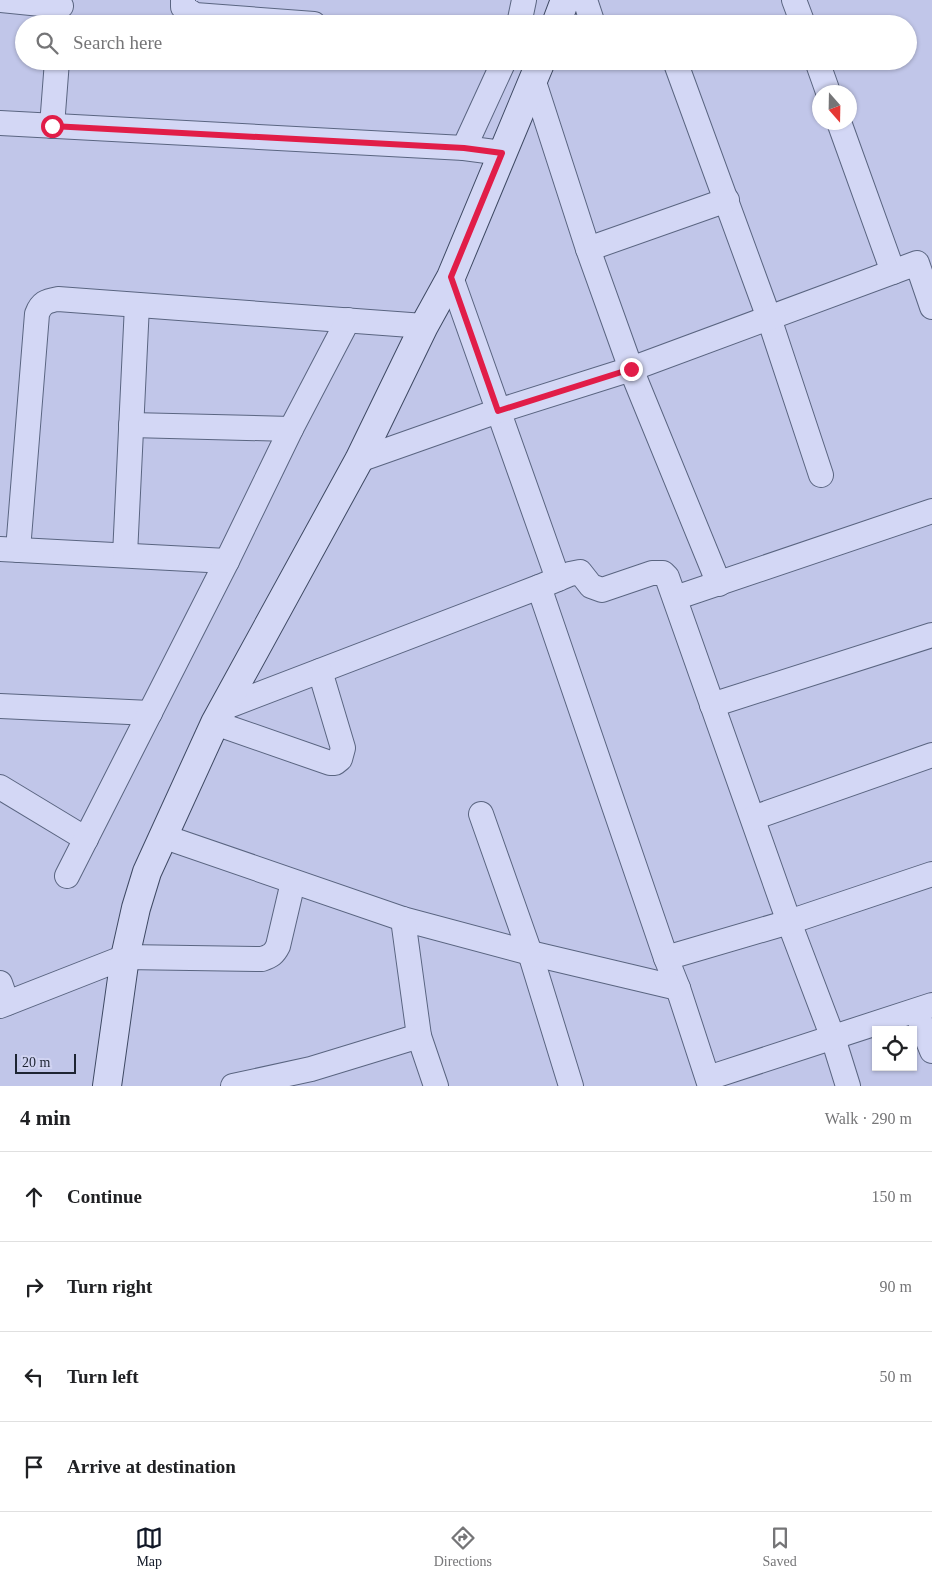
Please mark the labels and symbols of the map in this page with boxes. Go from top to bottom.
north arrow [812,85,857,130]
route start [41,115,64,138]
route end [620,358,643,381]
scale bar [15,1051,76,1074]

